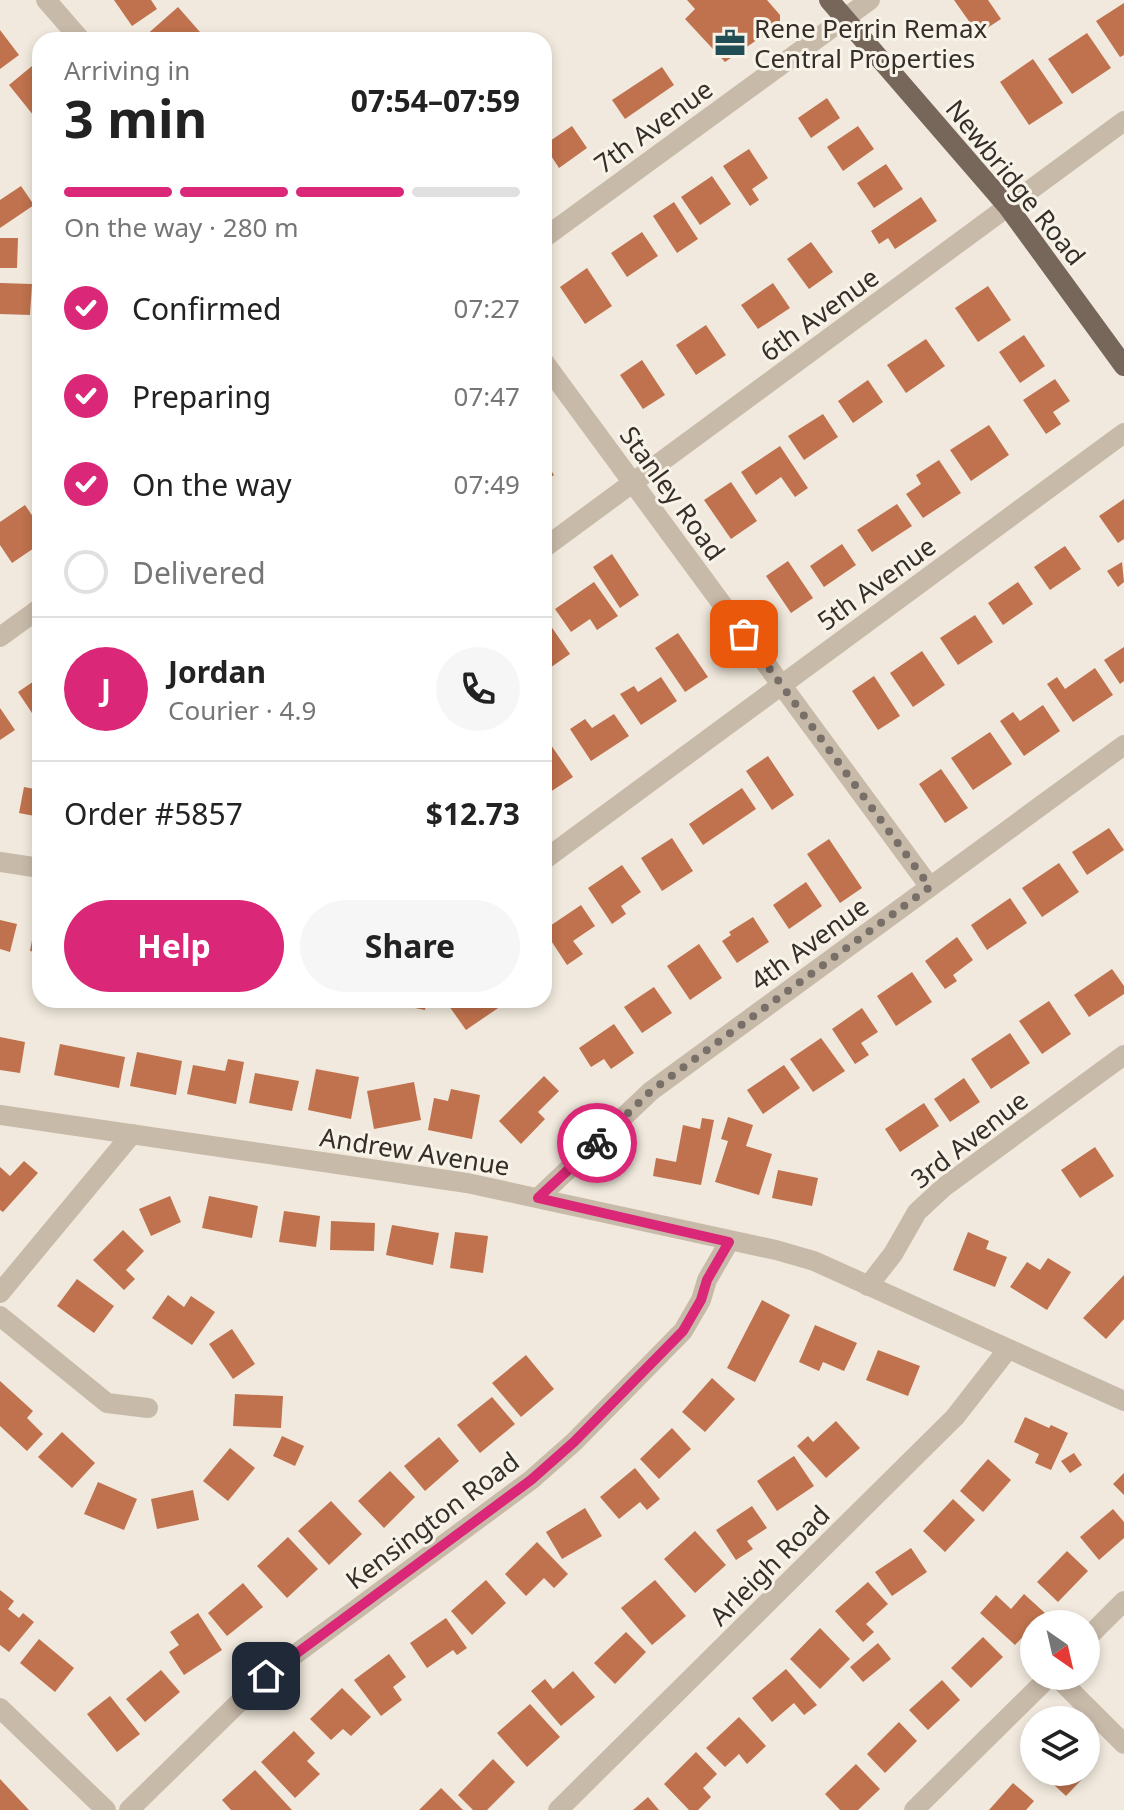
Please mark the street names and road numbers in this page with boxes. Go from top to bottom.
street label: 7th Avenue [586,71,720,181]
street label: Newbridge Road [938,92,1094,272]
street label: 6th Avenue [752,259,886,369]
street label: Stanley Road [612,419,734,567]
street label: 5th Avenue [809,528,943,638]
street label: 4th Avenue [742,888,876,998]
street label: 3rd Avenue [903,1082,1035,1196]
street label: Andrew Avenue [318,1118,512,1184]
street label: Kensington Road [338,1443,526,1597]
street label: Arleigh Road [701,1497,837,1633]

